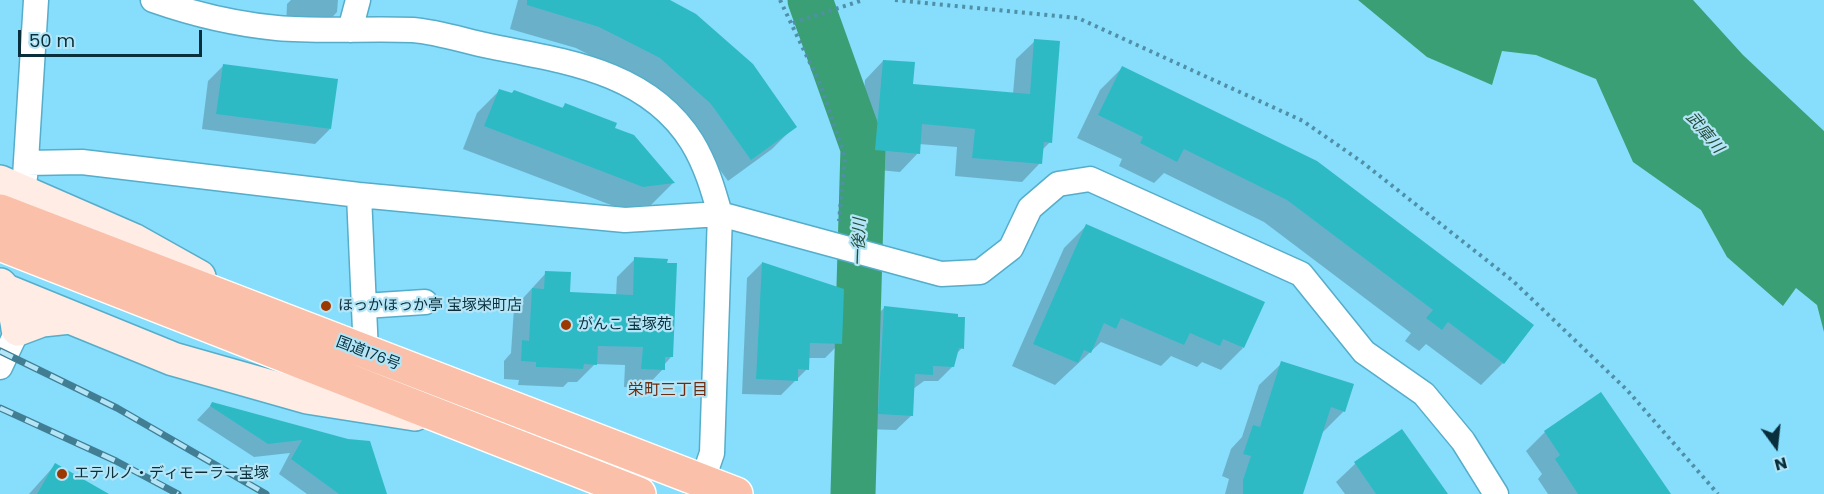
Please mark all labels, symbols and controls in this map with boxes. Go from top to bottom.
scale bar [21,18,206,56]
text: 50 m [29,28,75,53]
water label: 武庫川 [1681,108,1727,158]
water label: 一後川 [850,218,870,266]
place label: ほっかほっか亭 宝塚栄町店 [338,297,522,315]
marker: ほっかほっか亭 宝塚栄町店 [319,299,333,313]
place label: がんこ 宝塚苑 [578,316,672,334]
marker: がんこ 宝塚苑 [559,318,573,332]
street label: 国道176号 [333,334,403,374]
district label: 栄町三丁目 [628,381,708,401]
north arrow [1746,416,1806,476]
text: N [1772,451,1790,477]
place label: エテルノ・ディモーラー宝塚 [74,465,269,483]
marker: エテルノ・ディモーラー宝塚 [55,467,69,481]

